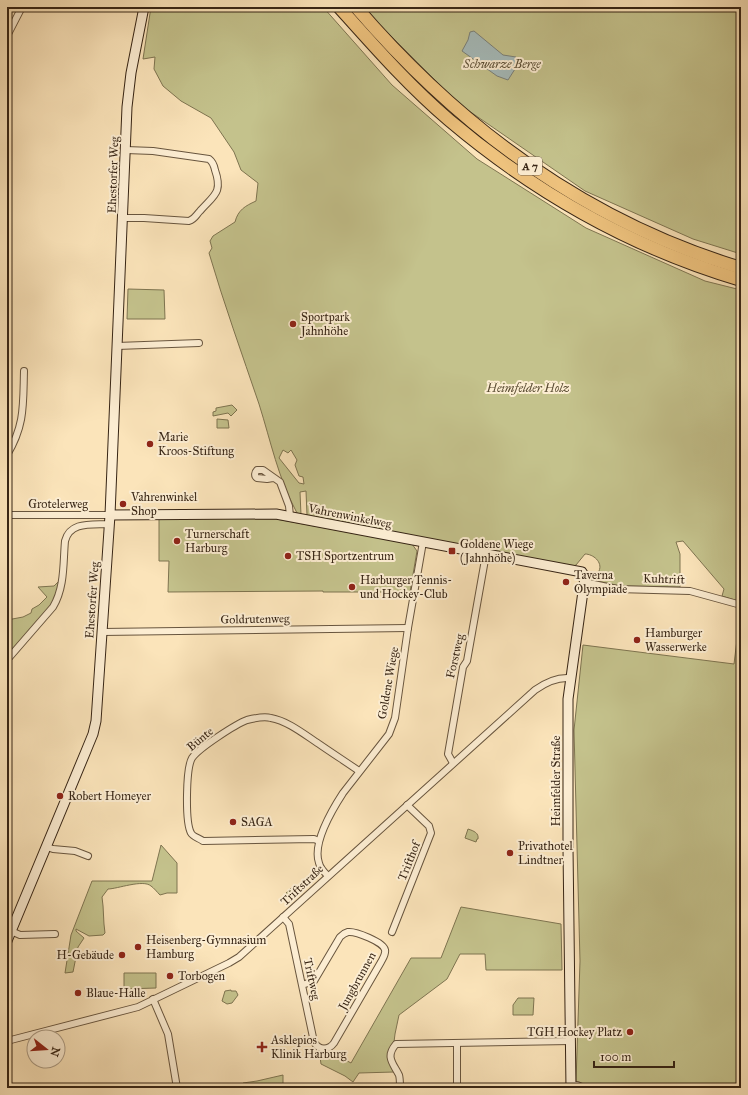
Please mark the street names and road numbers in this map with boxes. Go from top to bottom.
street label: Ehestorfer Weg [105,136,122,214]
road number: A 7 [518,157,542,175]
street label: Grotelerweg [28,497,88,512]
street label: Vahrenwinkelweg [306,501,393,532]
street label: Ehestorfer Weg [82,561,103,639]
street label: Kuhtrift [643,571,686,587]
street label: Goldrutenweg [220,611,290,628]
street label: Forstweg [443,632,468,680]
street label: Goldene Wiege [375,646,402,721]
street label: Bünte [184,724,216,754]
street label: Heimfelder Straße [549,736,563,826]
street label: Trifthof [395,838,424,883]
street label: Triftstraße [278,862,326,908]
street label: Jungbrunnen [334,949,380,1015]
street label: Triftweg [300,957,323,1002]

